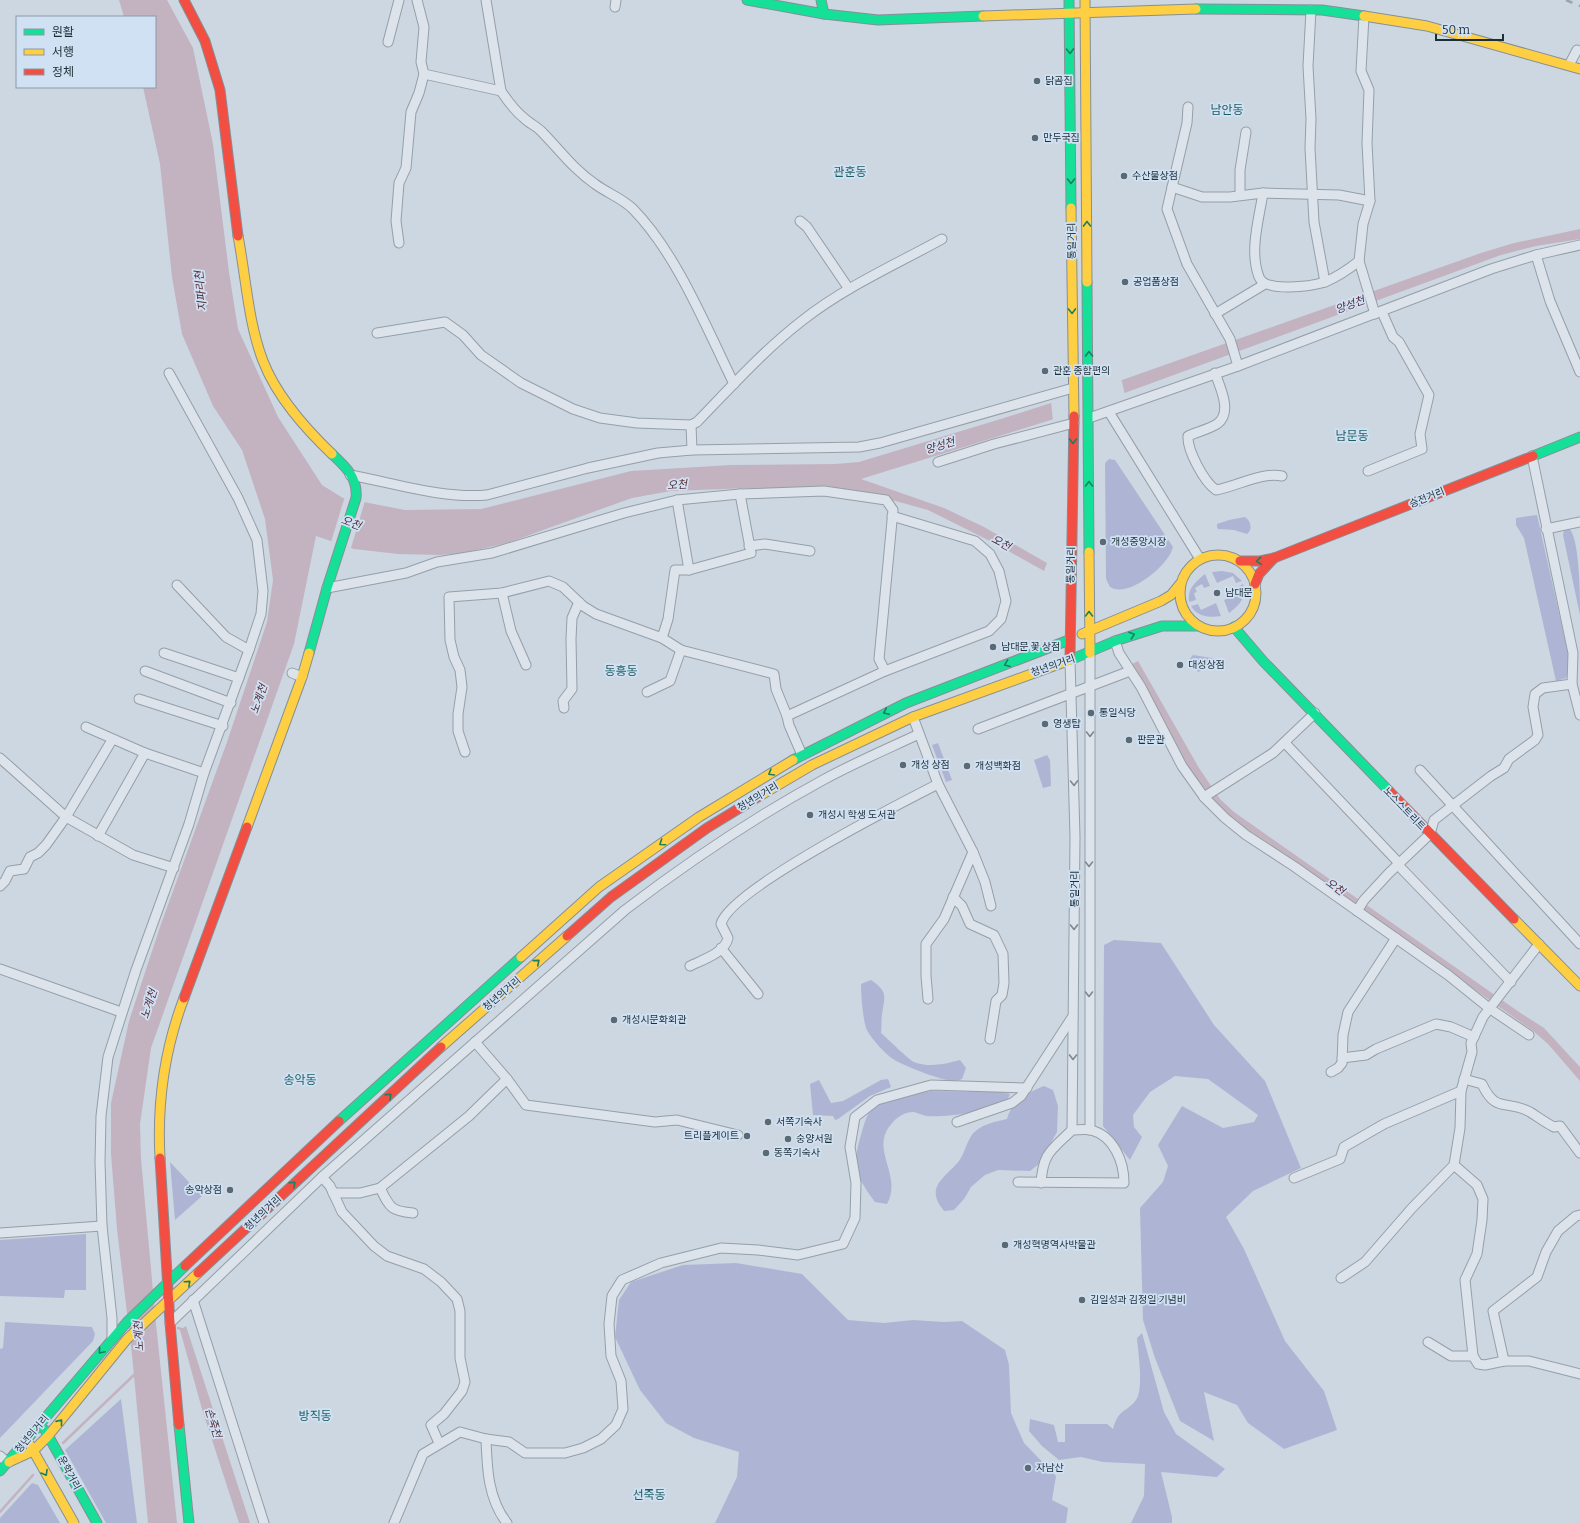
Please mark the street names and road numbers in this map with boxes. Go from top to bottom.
street label: 통일거리 [1066,222,1078,260]
street label: 승전거리 [1408,486,1446,510]
street label: 통일거리 [1065,546,1077,584]
street label: 청년의거리 [1029,653,1077,679]
street label: 청년의거리 [735,780,781,814]
street label: 노스스트리트 [1381,785,1427,833]
street label: 통일거리 [1069,871,1081,907]
street label: 청년의거리 [481,974,523,1014]
street label: 청년의거리 [242,1193,284,1233]
street label: 청년의거리 [13,1413,51,1455]
street label: 운학거리 [55,1454,83,1492]

